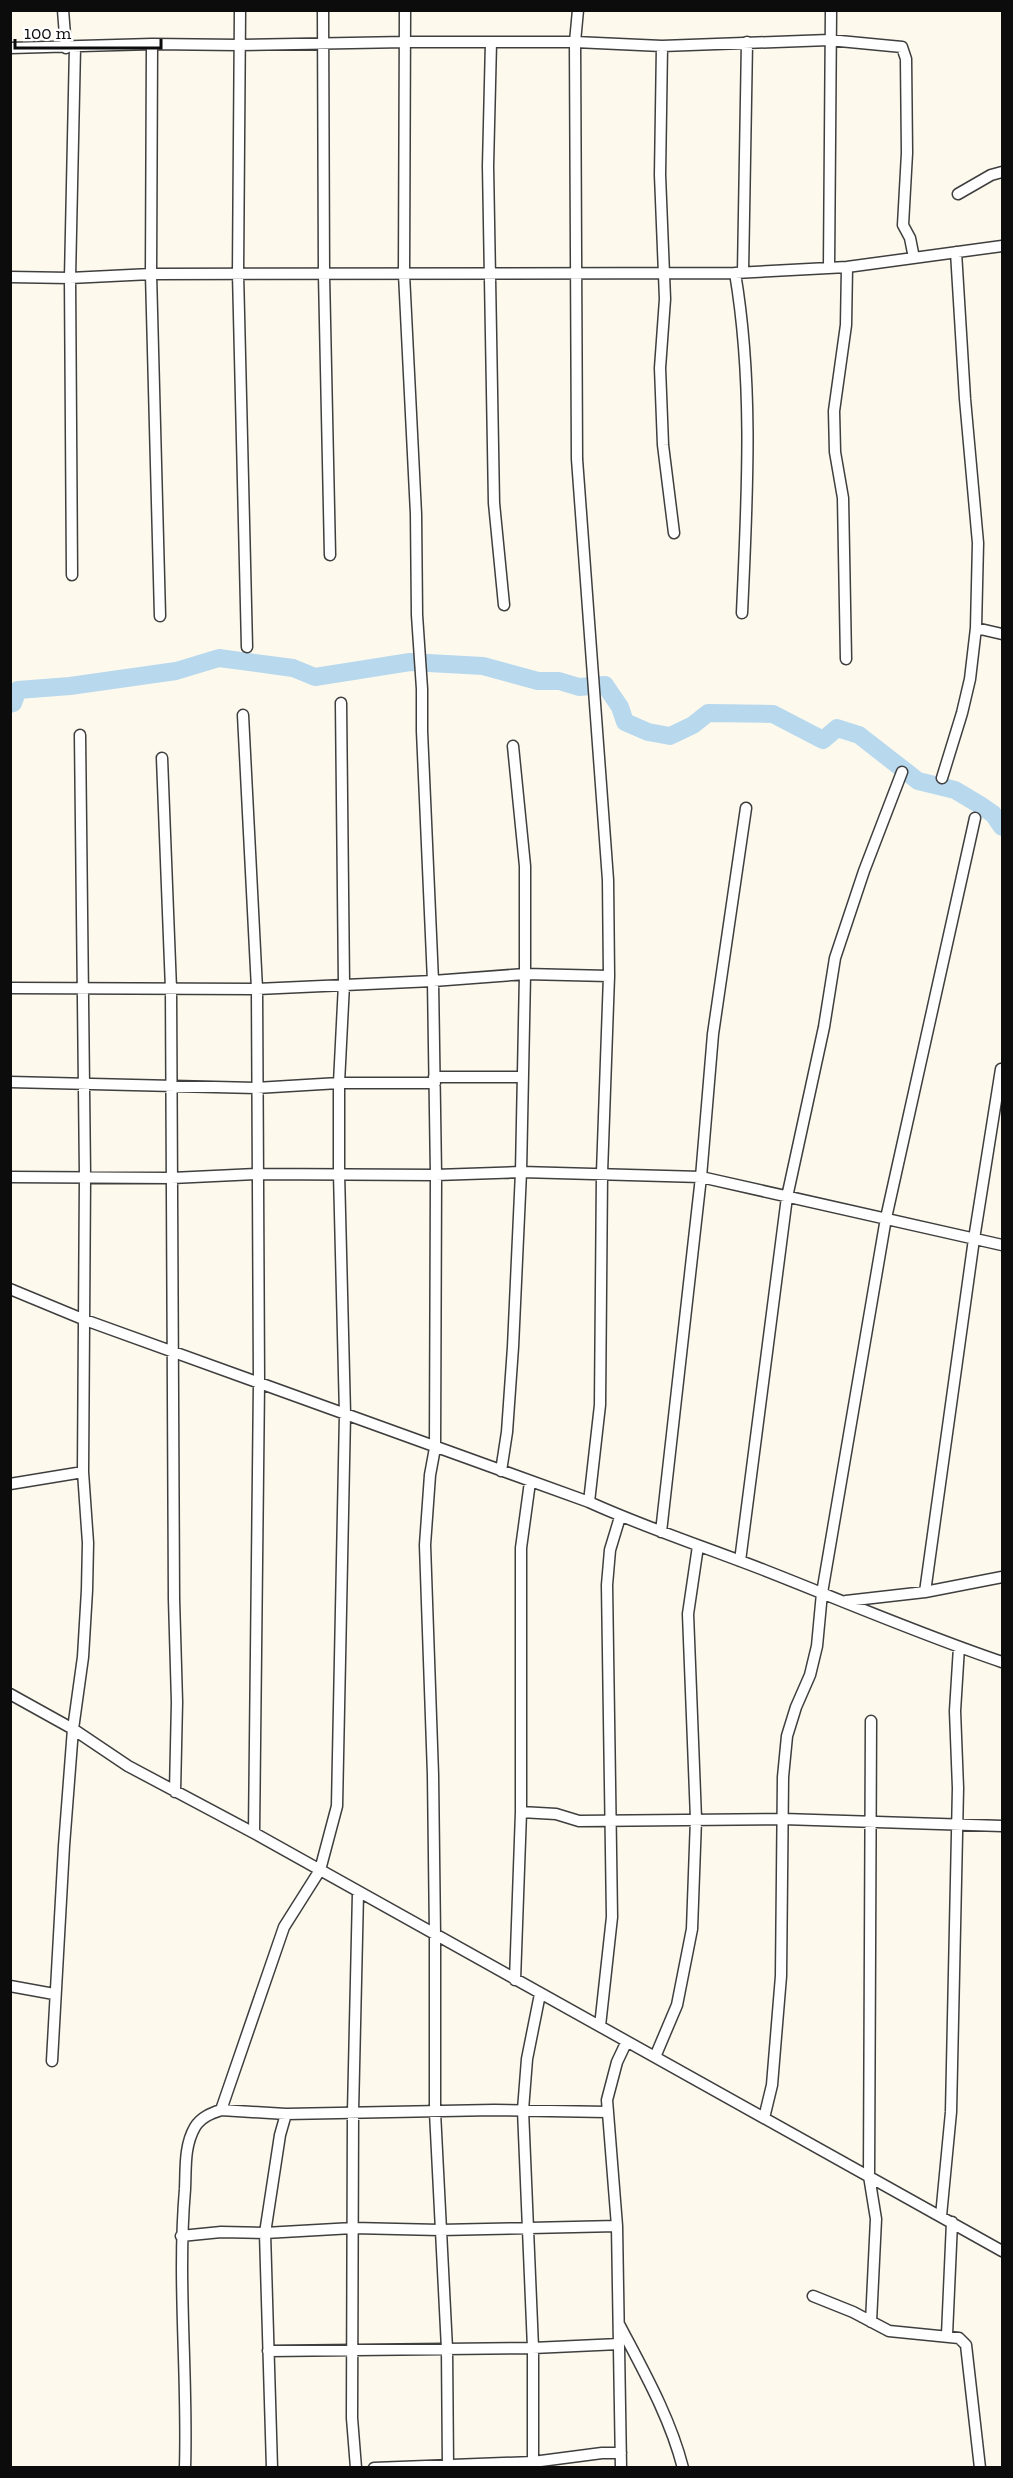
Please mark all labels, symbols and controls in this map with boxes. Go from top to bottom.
scale bar [15,12,160,50]
text: 100 m [24,22,72,44]

